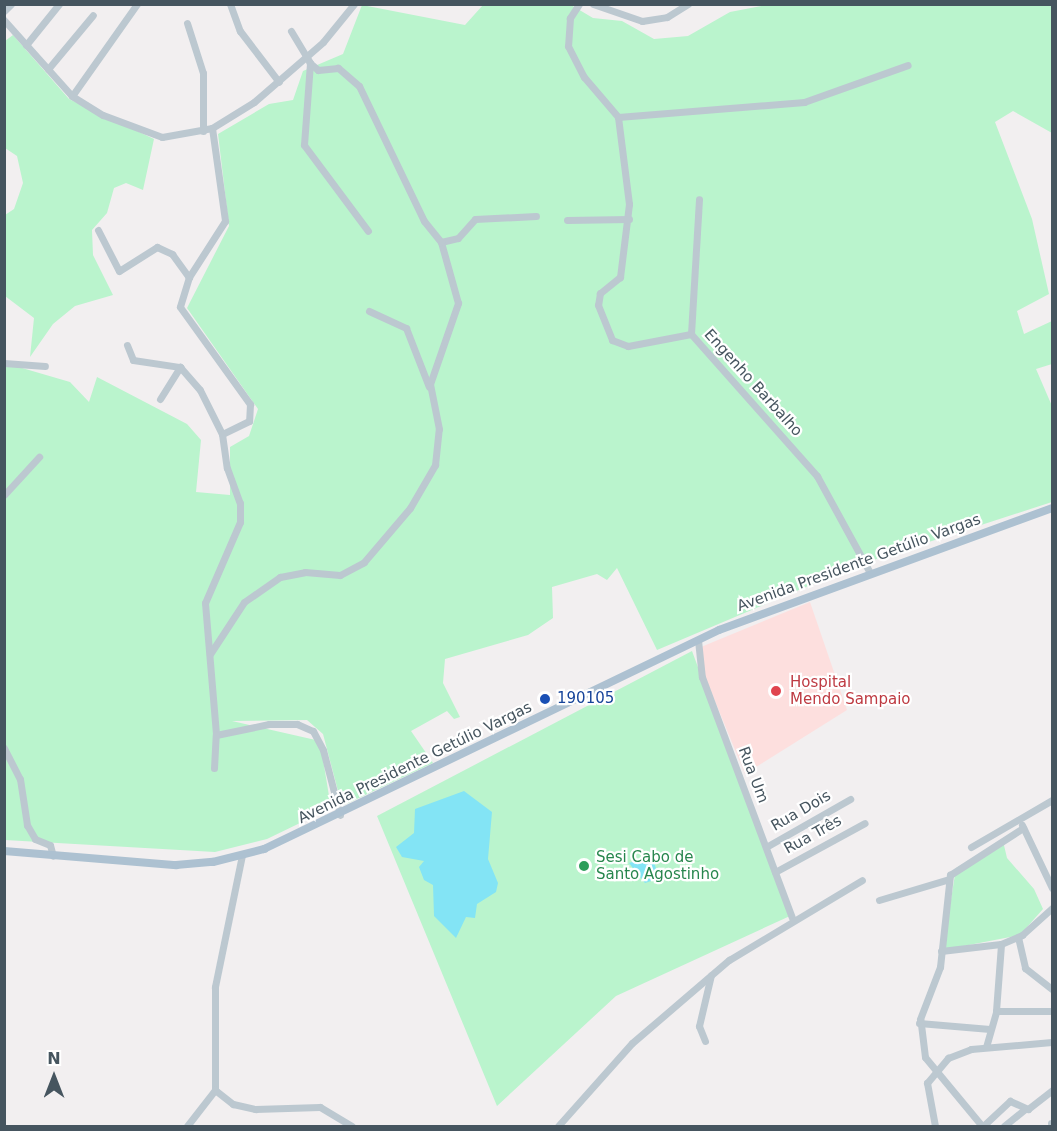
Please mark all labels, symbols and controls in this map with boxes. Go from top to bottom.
street label: Engenho Barbalho [700,326,806,440]
street label: Avenida Presidente Getúlio Vargas [735,510,983,616]
place label: Hospital Mendo Sampaio [790,673,911,708]
marker: Hospital Mendo Sampaio [767,682,785,700]
place label: 190105 [557,690,614,708]
marker: 190105 [538,692,552,706]
street label: Avenida Presidente Getúlio Vargas [295,698,535,828]
street label: Rua Um [734,744,772,806]
street label: Rua Dois [768,787,834,835]
street label: Rua Três [781,812,845,858]
place label: Sesi Cabo de Santo Agostinho [596,848,719,883]
marker: Sesi Cabo de Santo Agostinho [577,859,591,873]
north arrow [24,1047,84,1107]
text: N [47,1049,61,1068]

